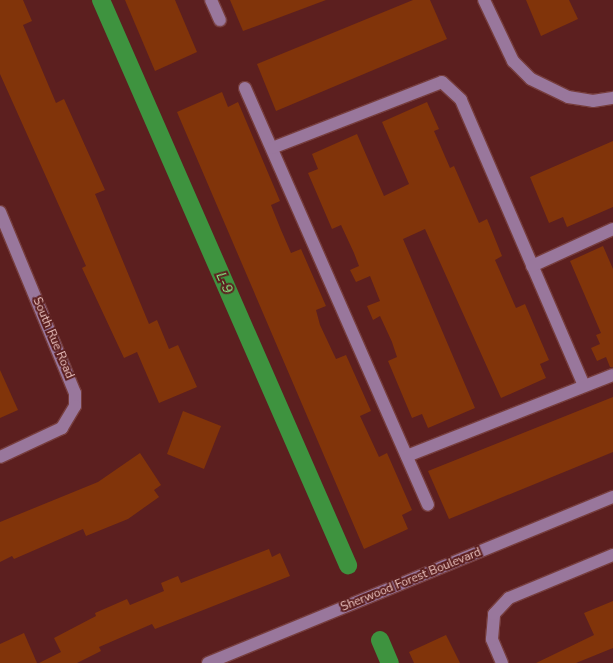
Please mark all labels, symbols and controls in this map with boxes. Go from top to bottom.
water label: L-9 [212,270,236,296]
street label: South Rue Road [29,295,77,381]
street label: Sherwood Forest Boulevard [339,545,483,615]

